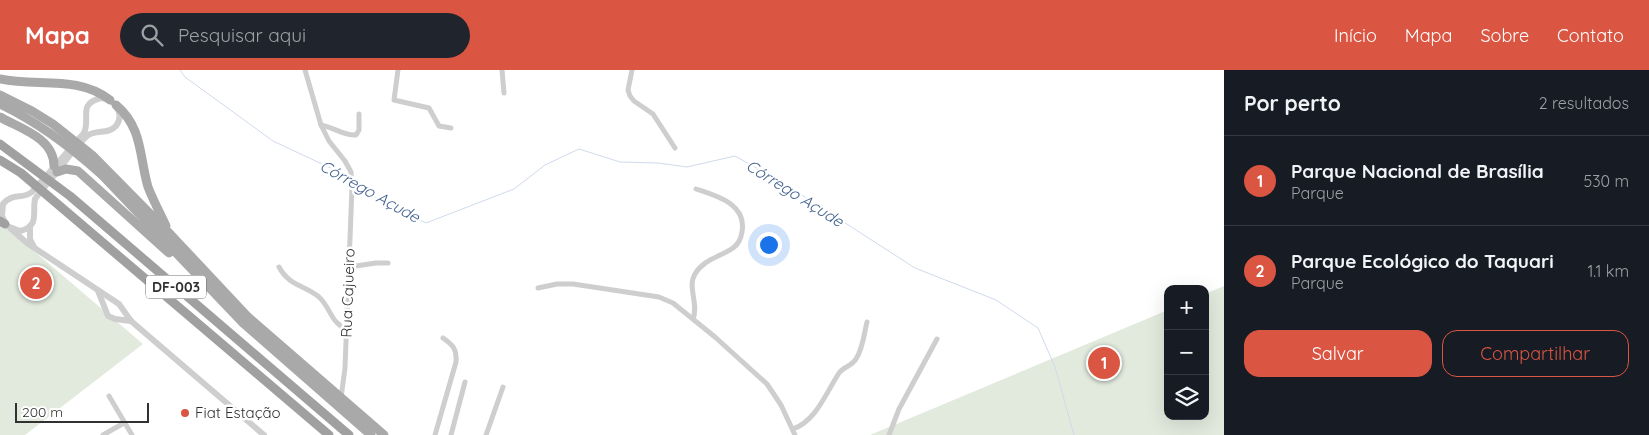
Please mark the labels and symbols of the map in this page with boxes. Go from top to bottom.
water label: Córrego Açude [317,155,424,227]
water label: Córrego Açude [743,155,848,231]
your location [756,232,782,258]
street label: Rua Cajueiro [336,248,359,338]
pin: 2 [20,264,52,302]
road number: DF-003 [146,276,206,298]
pin: 1 [1088,344,1120,382]
scale bar [15,400,149,423]
place label: Fiat Estação [195,403,281,422]
marker: Fiat Estação [179,407,191,419]

